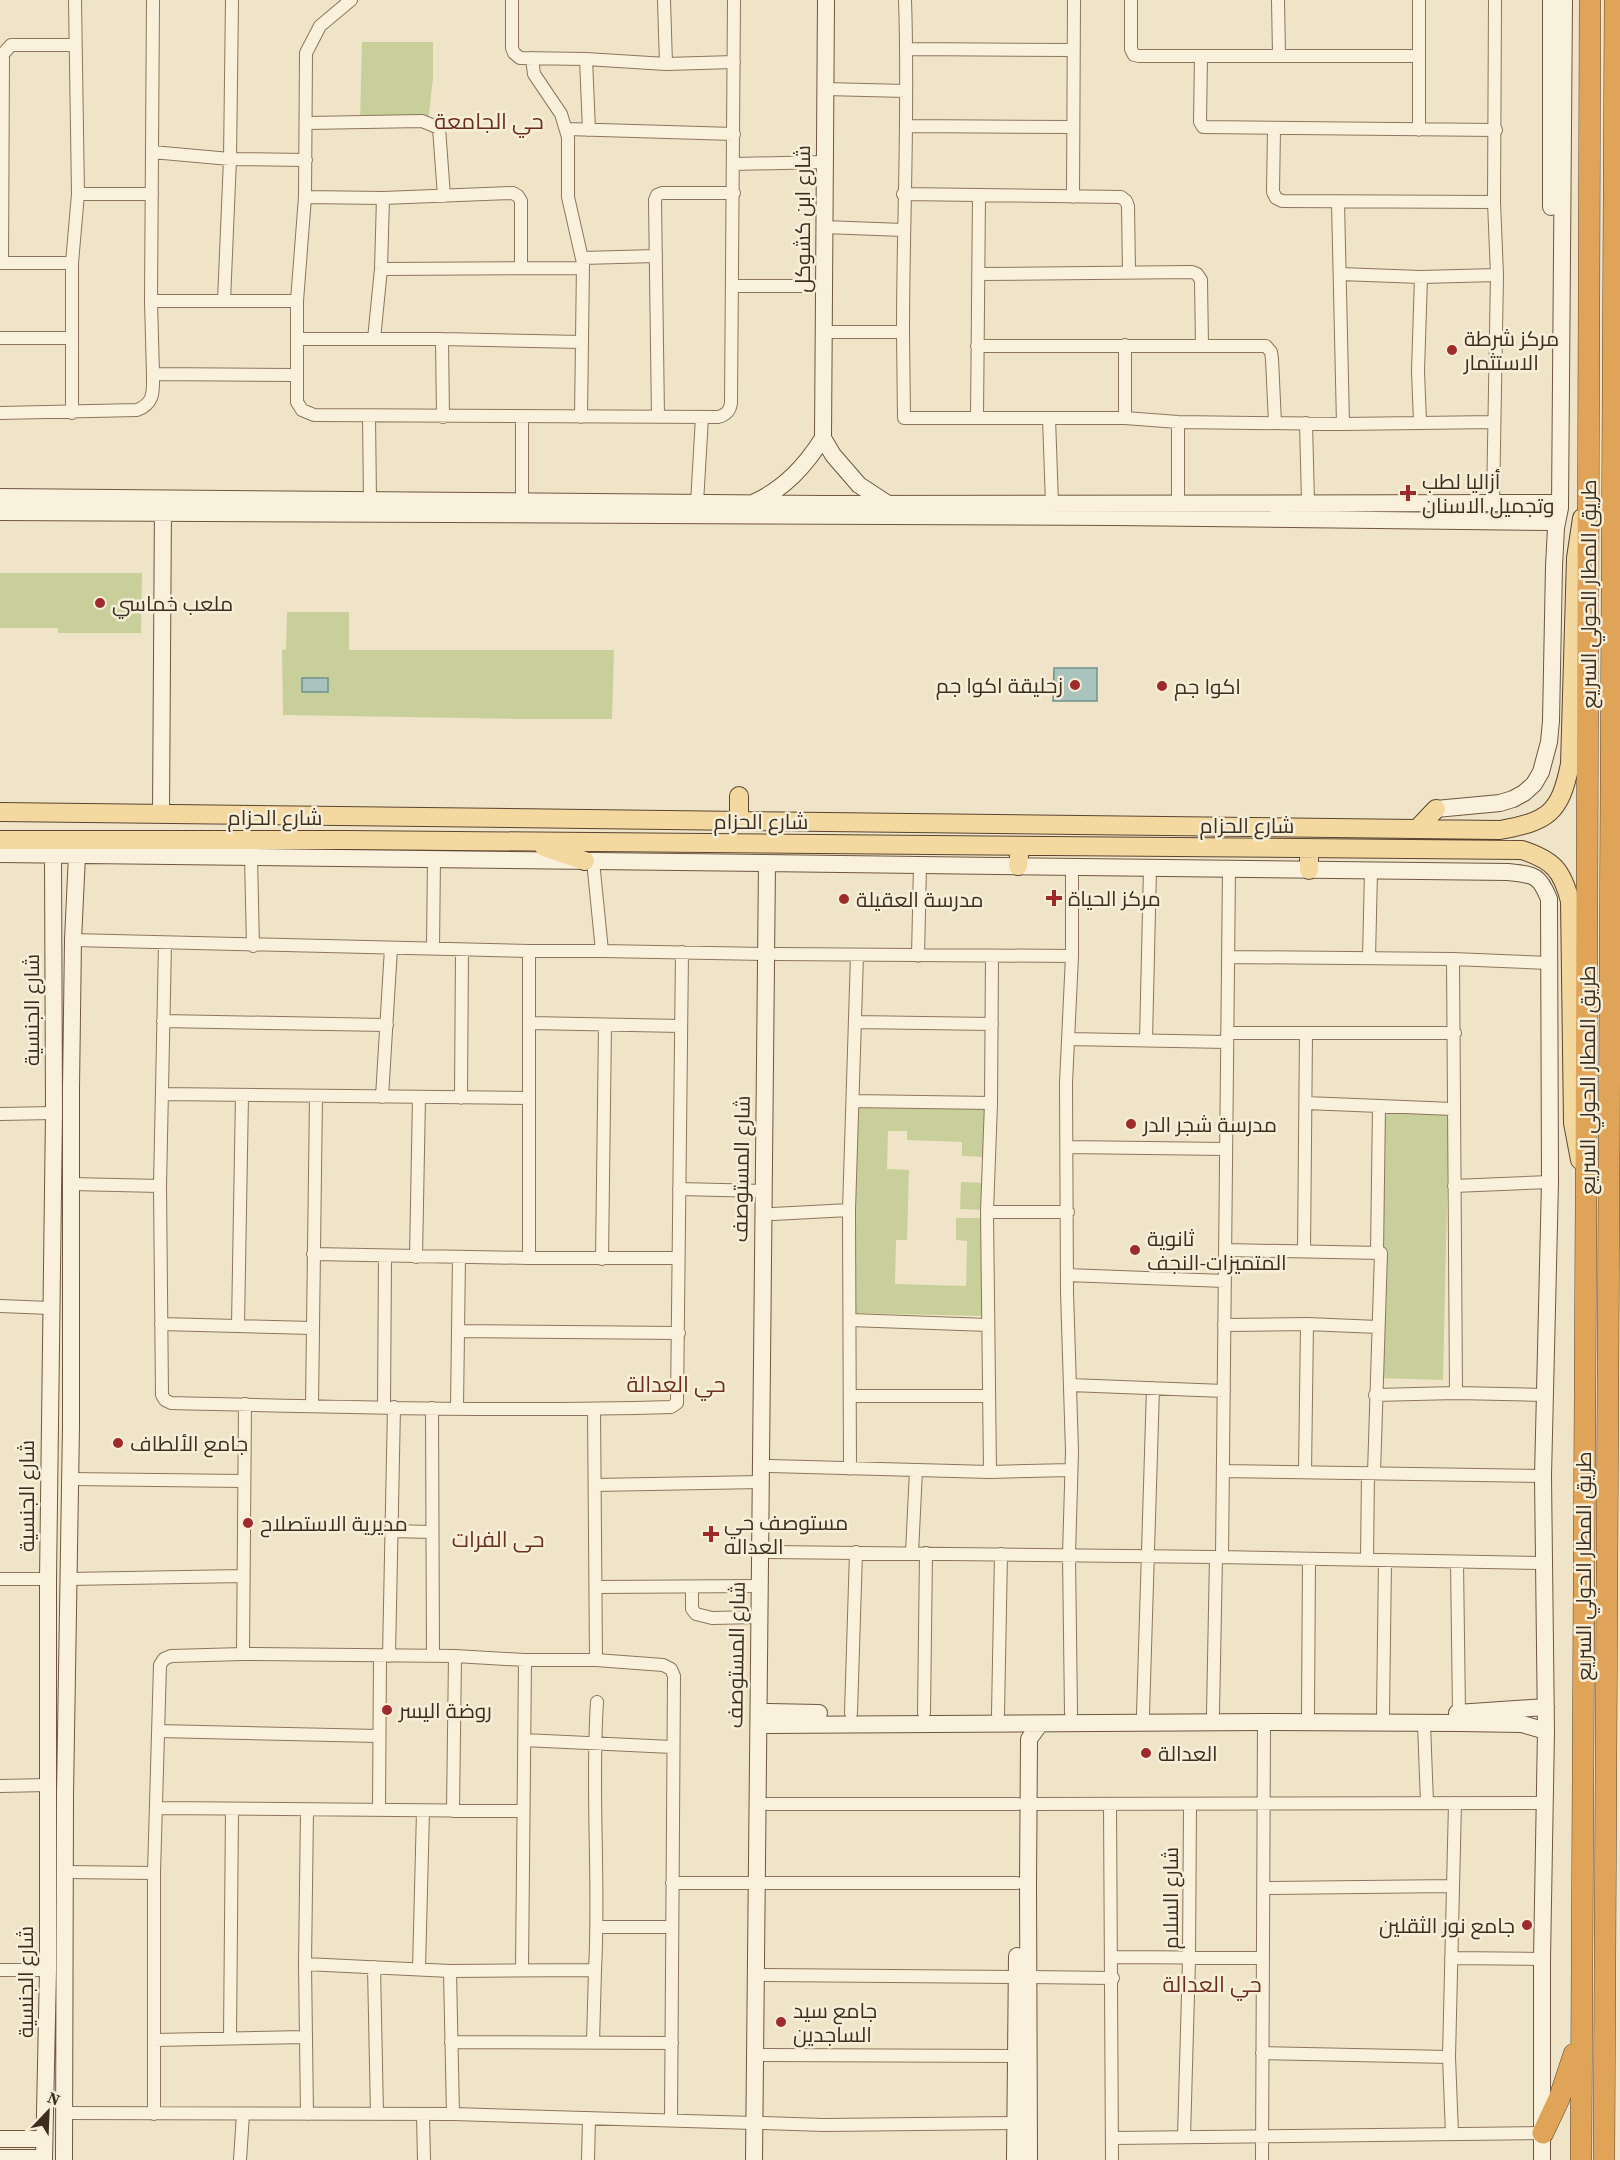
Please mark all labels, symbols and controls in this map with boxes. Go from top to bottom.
district label: حي الجامعة [434,106,544,138]
street label: شارع ابن كشوكل [788,145,817,293]
place label: مركز شرطة الاستثمار [1463,324,1559,377]
marker: مركز شرطة الاستثمار [1445,343,1459,357]
place label: أزاليا لطب وتجميل الاسنان [1422,467,1555,520]
street label: طريق المطار الحولي السريع [1574,479,1605,709]
marker: أزاليا لطب وتجميل الاسنان [1399,484,1417,502]
place label: ملعب خماسي [112,589,233,619]
marker: ملعب خماسي [93,596,107,610]
place label: زحليقة اكوا جم [936,671,1063,700]
place label: اكوا جم [1174,672,1241,701]
marker: زحليقة اكوا جم [1068,678,1082,692]
marker: اكوا جم [1155,679,1169,693]
street label: شارع الحزام [228,803,322,832]
street label: شارع الحزام [714,807,808,836]
street label: شارع الحزام [1200,811,1294,840]
place label: مركز الحياة [1068,884,1161,913]
place label: مدرسة العقيلة [856,885,984,914]
marker: مركز الحياة [1045,889,1063,907]
marker: مدرسة العقيلة [837,892,851,906]
street label: شارع الجنسية [17,954,46,1066]
street label: طريق المطار الحولي السريع [1573,965,1604,1195]
street label: شارع المستوصف [725,1095,757,1243]
place label: مدرسة شجر الدر [1142,1110,1277,1139]
marker: مدرسة شجر الدر [1124,1117,1138,1131]
place label: ثانوية المتميزات-النجف [1147,1224,1287,1277]
marker: ثانوية المتميزات-النجف [1128,1243,1142,1257]
district label: حي العدالة [626,1369,726,1401]
place label: جامع الألطاف [130,1429,248,1458]
marker: جامع الألطاف [111,1436,125,1450]
street label: شارع الجنسية [12,1440,41,1552]
street label: طريق المطار الحولي السريع [1569,1451,1600,1681]
place label: مستوصف حي العداله [724,1508,848,1561]
place label: مديرية الاستصلاح [260,1509,408,1538]
marker: مديرية الاستصلاح [241,1516,255,1530]
district label: حی الفرات [452,1524,544,1554]
marker: مستوصف حي العداله [702,1525,720,1543]
street label: شارع المستوصف [720,1581,752,1729]
place label: روضة اليسر [398,1696,492,1725]
marker: روضة اليسر [380,1703,394,1717]
place label: العدالة [1158,1739,1218,1768]
marker: العدالة [1139,1746,1153,1760]
street label: شارع السلام [1156,1847,1185,1949]
place label: جامع نور الثقلين [1379,1911,1515,1940]
marker: جامع نور الثقلين [1520,1918,1534,1932]
street label: شارع الجنسية [11,1926,40,2038]
district label: حي العدالة [1162,1969,1262,2001]
place label: جامع سيد الساجدين [793,1996,877,2049]
marker: جامع سيد الساجدين [774,2015,788,2029]
north arrow [18,2082,78,2142]
text: N [44,2086,64,2111]

